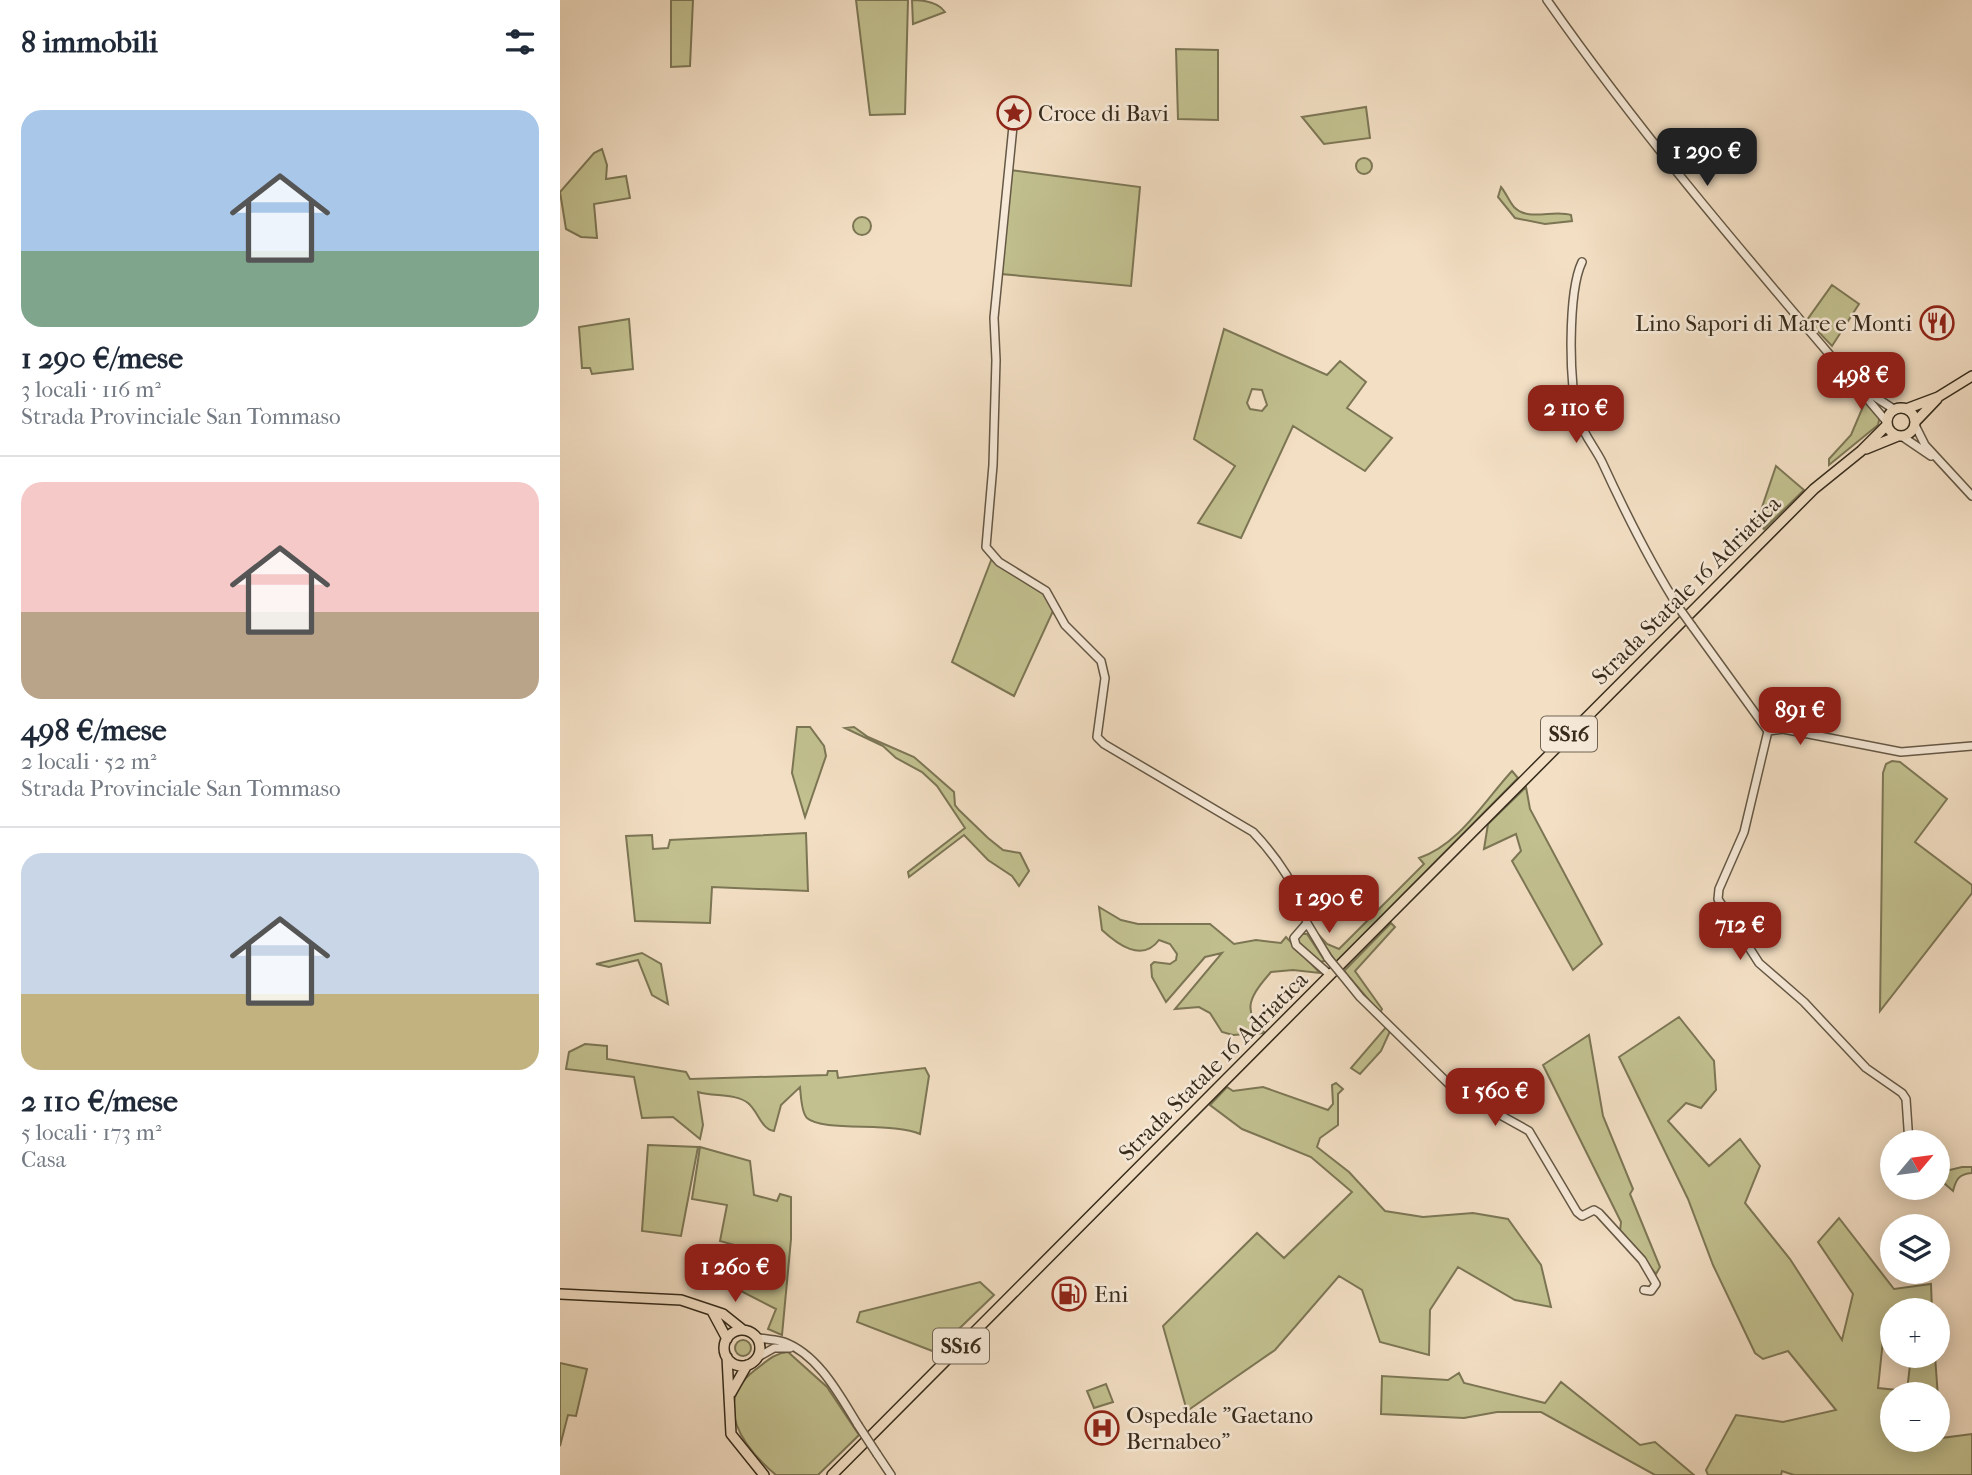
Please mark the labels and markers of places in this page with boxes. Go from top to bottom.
place icon: Croce di Bavi [995,94,1033,132]
place label: Croce di Bavi [1038,100,1169,127]
pin: 1 290 € [1642,128,1772,188]
restaurant icon: Lino Sapori di Mare e Monti [1918,304,1956,342]
place label: Lino Sapori di Mare e Monti [1635,310,1912,337]
pin: 498 € [1812,352,1910,412]
pin: 2 110 € [1511,386,1641,445]
pin: 891 € [1751,688,1849,747]
pin: 1 290 € [1264,876,1394,935]
pin: 712 € [1691,902,1789,962]
pin: 1 560 € [1430,1068,1560,1128]
pin: 1 260 € [670,1244,800,1304]
fuel station icon: Eni [1050,1275,1088,1313]
place label: Eni [1094,1281,1128,1308]
place label: Ospedale "Gaetano Bernabeo" [1126,1402,1313,1455]
hospital icon: Ospedale "Gaetano Bernabeo" [1083,1409,1121,1447]

